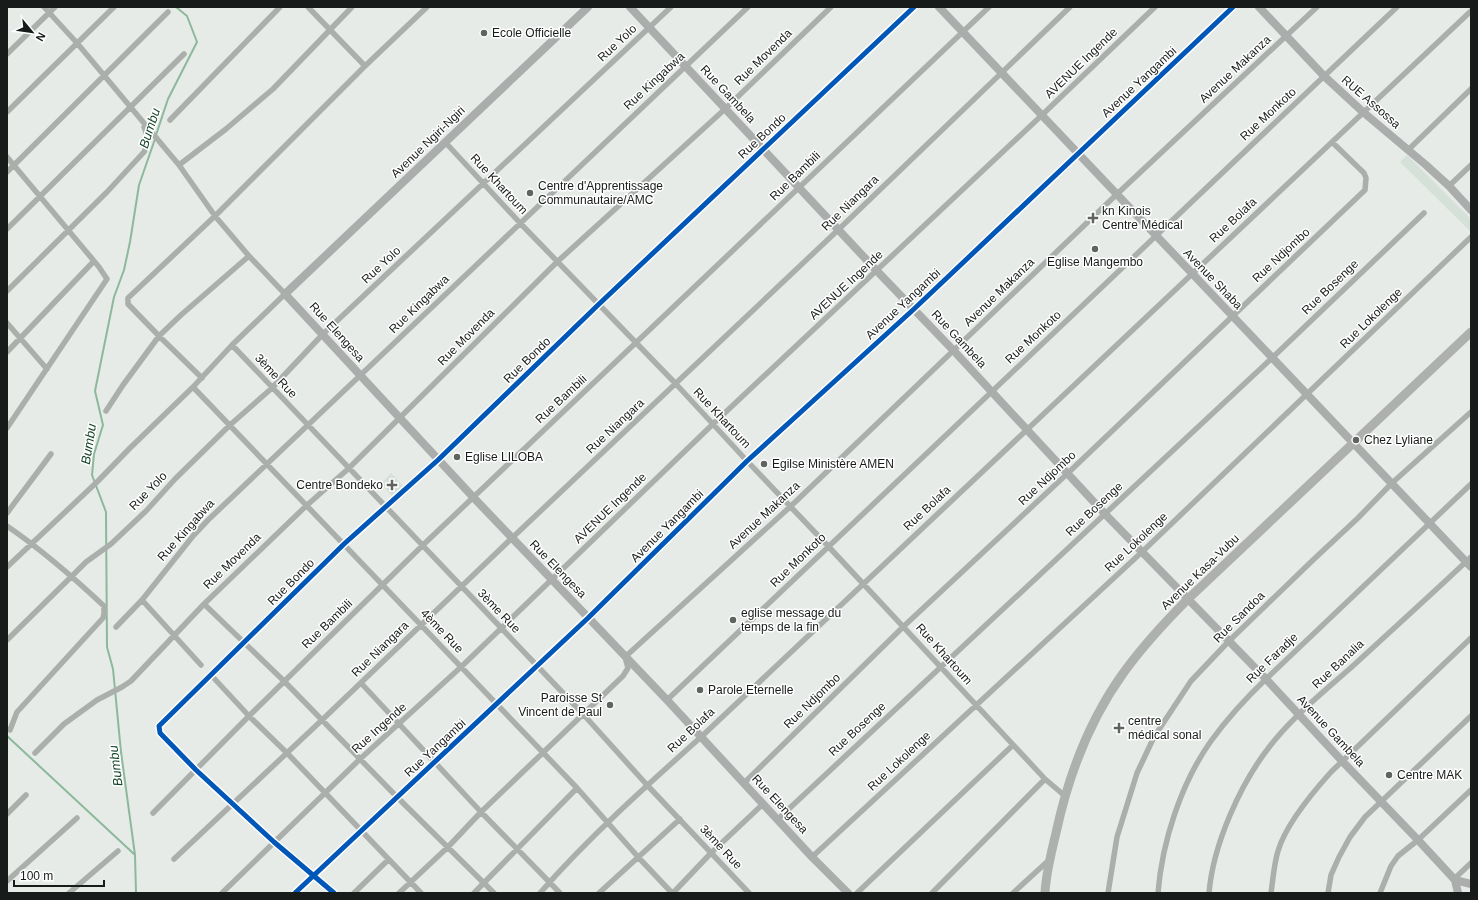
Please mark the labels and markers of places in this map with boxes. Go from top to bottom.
place label: Ecole Officielle [492,26,571,40]
marker: Ecole Officielle [479,28,489,38]
place label: Centre d'Apprentissage Communautaire/AMC [538,179,663,207]
marker: Centre d'Apprentissage Communautaire/AMC [525,188,535,198]
place label: kn Kinois Centre Médical [1102,204,1183,232]
marker: kn Kinois Centre Médical [1087,212,1099,224]
marker: Eglise Mangembo [1090,244,1100,254]
place label: Eglise Mangembo [1047,255,1143,269]
place label: Chez Lyliane [1364,433,1433,447]
marker: Chez Lyliane [1351,435,1361,445]
place label: Eglise LILOBA [465,450,543,464]
marker: Eglise LILOBA [452,452,462,462]
place label: Egilse Ministère AMEN [772,457,894,471]
marker: Egilse Ministère AMEN [759,459,769,469]
place label: Centre Bondeko [296,478,383,492]
marker: Centre Bondeko [386,479,398,491]
place label: eglise message du temps de la fin [741,606,841,634]
marker: eglise message du temps de la fin [728,615,738,625]
place label: Parole Eternelle [708,683,794,697]
marker: Parole Eternelle [695,685,705,695]
place label: Paroisse St Vincent de Paul [518,691,603,719]
marker: Paroisse St Vincent de Paul [605,700,615,710]
place label: centre médical sonal [1128,714,1201,742]
marker: centre médical sonal [1113,722,1125,734]
place label: Centre MAK [1397,768,1462,782]
marker: Centre MAK [1384,770,1394,780]

